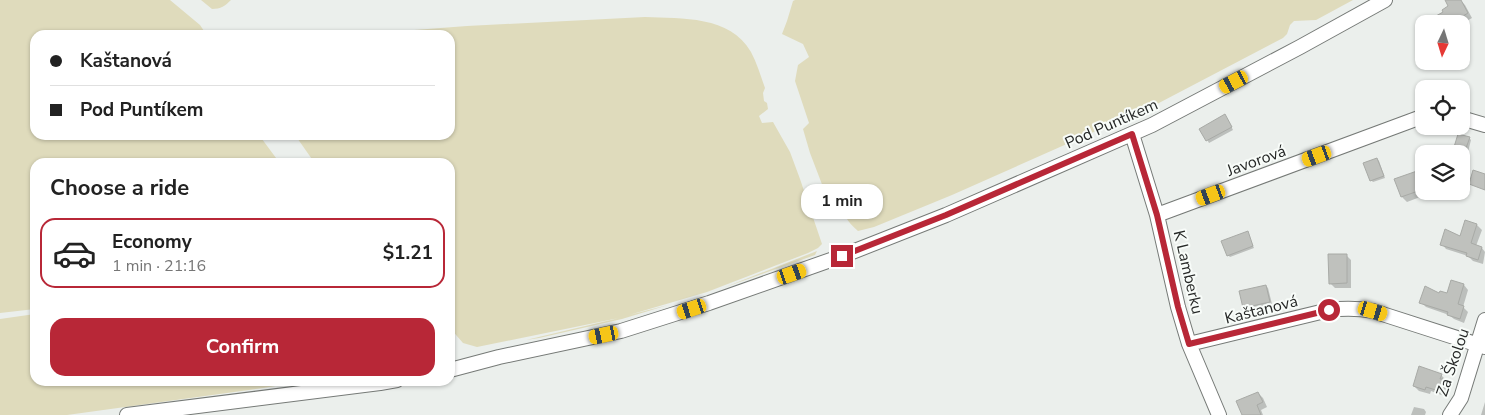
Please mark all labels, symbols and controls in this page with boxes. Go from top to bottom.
north arrow [1415,15,1470,70]
map controls [1415,15,1470,200]
text: Kaštanová [80,48,172,74]
car [1217,68,1250,96]
button: locate [1415,80,1470,135]
street label: Pod Puntíkem [1061,94,1161,154]
text: Pod Puntíkem [80,97,203,123]
street label: Javorová [1223,140,1289,182]
car [1300,144,1333,168]
button: layers [1415,145,1470,200]
text: Choose a ride [50,173,189,203]
car [1194,183,1227,207]
callout: 1 min [801,184,883,218]
text: 1 min [821,190,863,212]
street label: K Lamberku [1168,228,1208,316]
text: Economy [112,229,192,255]
icon: car [52,231,97,276]
text: $1.21 [383,240,433,266]
route end [831,245,853,267]
text: 1 min · 21:16 [112,255,206,277]
car [775,262,808,286]
street label: Kaštanová [1222,290,1300,330]
car [675,297,708,321]
route start [1318,299,1340,321]
car [1356,299,1389,323]
button: Confirm [50,318,435,376]
car [587,325,620,345]
street label: Za Školou [1431,325,1475,399]

